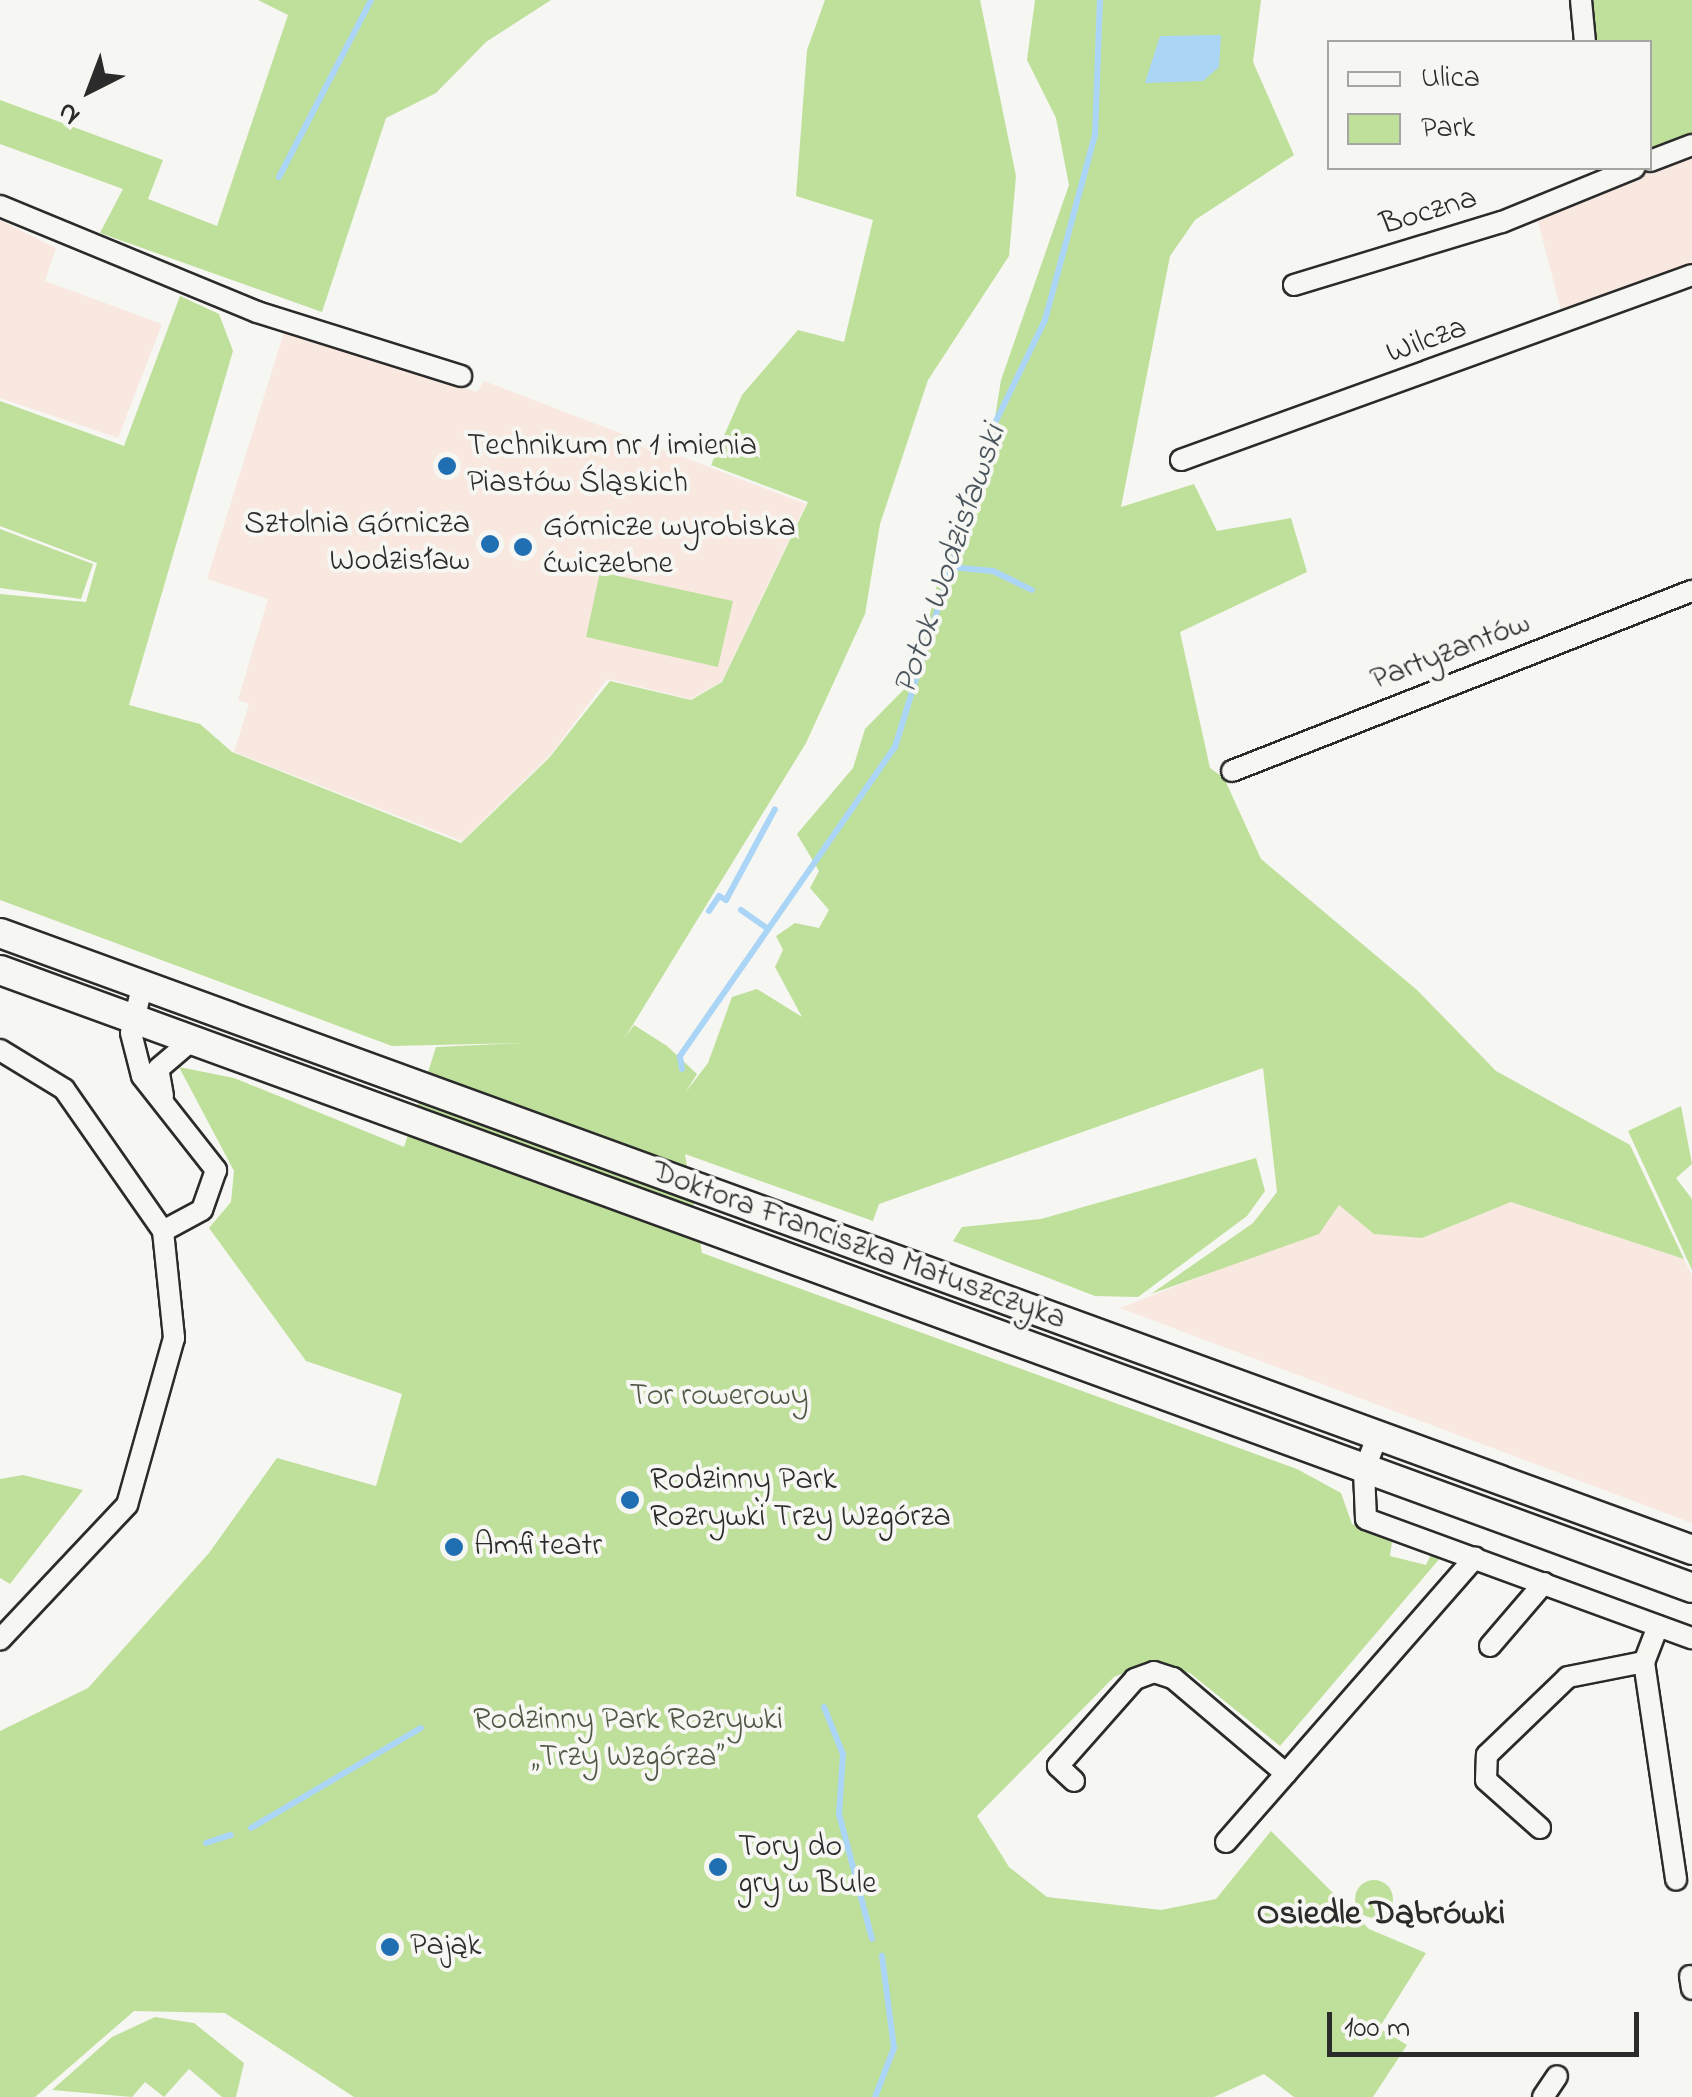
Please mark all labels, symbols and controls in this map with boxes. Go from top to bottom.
north arrow [40,40,140,140]
legend [1327,40,1652,170]
text: Ulica [1421,57,1480,101]
text: N [49,91,90,134]
text: Park [1421,107,1475,151]
street label: Boczna [1376,180,1482,246]
street label: Wilcza [1382,310,1472,374]
water label: Potok Wodzisławski [885,420,1017,700]
place label: Technikum nr 1 imienia Piastów Śląskich [467,429,757,504]
marker: Technikum nr 1 imienia Piastów Śląskich [436,455,458,477]
place label: Sztolnia Górnicza Wodzisław [244,507,470,582]
place label: Górnicze wyrobiska ćwiczebne [543,510,796,585]
marker: Sztolnia Górnicza Wodzisław [479,533,501,555]
marker: Górnicze wyrobiska ćwiczebne [512,536,534,558]
street label: Partyzantów [1366,605,1536,701]
street label: Doktora Franciszka Matuszczyka [646,1154,1070,1340]
park label: Tor rowerowy [630,1378,808,1416]
place label: Rodzinny Park Rozrywki Trzy Wzgórza [650,1463,951,1538]
marker: Rodzinny Park Rozrywki Trzy Wzgórza [619,1489,641,1511]
place label: Amfiteatr [474,1528,602,1566]
marker: Amfiteatr [443,1536,465,1558]
park label: Rodzinny Park Rozrywki „Trzy Wzgórza” [473,1703,783,1778]
place label: Tory do gry w Bule [738,1830,877,1905]
marker: Tory do gry w Bule [707,1856,729,1878]
district label: Osiedle Dąbrówki [1257,1894,1505,1936]
place label: Pająk [410,1928,482,1966]
marker: Pająk [379,1936,401,1958]
scale bar [1332,1992,1644,2054]
text: 100 m [1344,2007,1410,2051]

